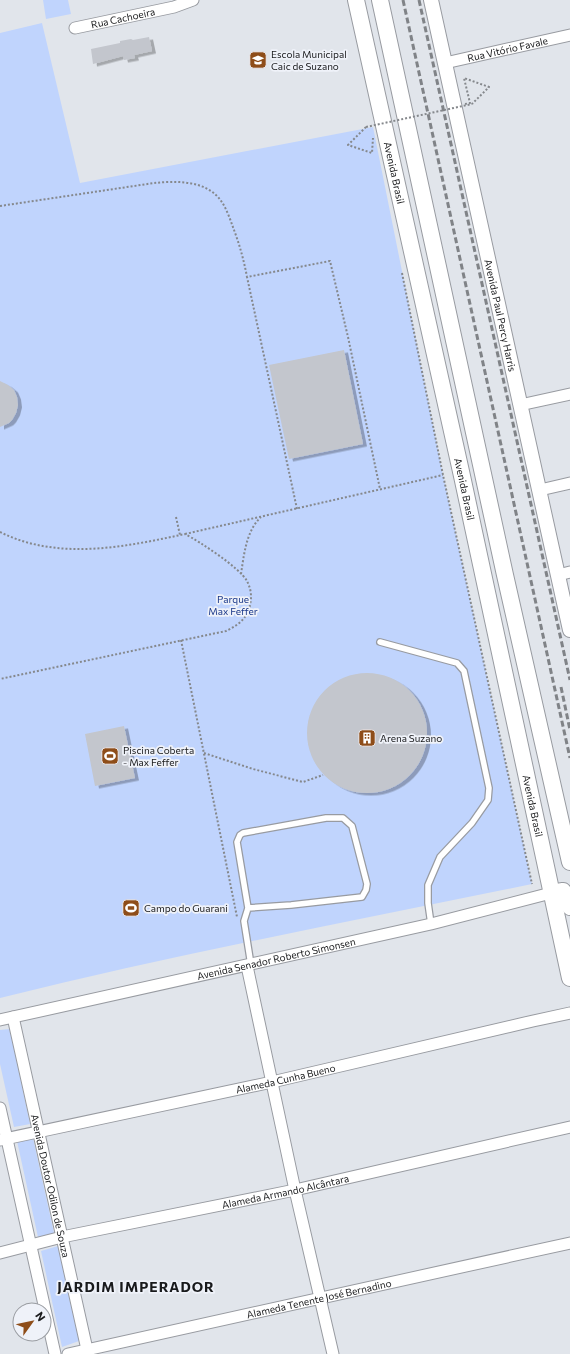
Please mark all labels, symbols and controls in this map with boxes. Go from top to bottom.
street label: Rua Cachoeira [90,5,156,30]
street label: Rua Vitório Favale [466,34,549,64]
place label: Escola Municipal Caic de Suzano [271,48,347,72]
school or university icon: Escola Municipal Caic de Suzano [248,50,268,70]
street label: Avenida Brasil [382,141,407,205]
street label: Avenida Paul Percy Harris [482,258,519,373]
street label: Avenida Brasil [452,457,477,521]
park label: Parque Max Feffer [208,593,258,617]
building icon: Arena Suzano [357,728,377,748]
place label: Arena Suzano [380,732,442,744]
place label: Piscina Coberta - Max Feffer [123,744,194,768]
sports icon: Piscina Coberta - Max Feffer [100,746,120,766]
street label: Avenida Brasil [520,774,545,838]
sports icon: Campo do Guarani [121,898,141,918]
place label: Campo do Guarani [144,902,228,914]
street label: Avenida Senador Roberto Simonsen [196,935,357,982]
street label: Alameda Cunha Bueno [235,1061,336,1096]
street label: Avenida Doutor Odilon de Souza [29,1113,72,1259]
street label: Alameda Armando Alcântara [221,1172,350,1211]
street label: Alameda Tenente José Bernadino [245,1277,392,1320]
district label: JARDIM IMPERADOR [57,1278,215,1295]
north arrow [12,1302,52,1342]
text: N [33,1309,49,1323]

